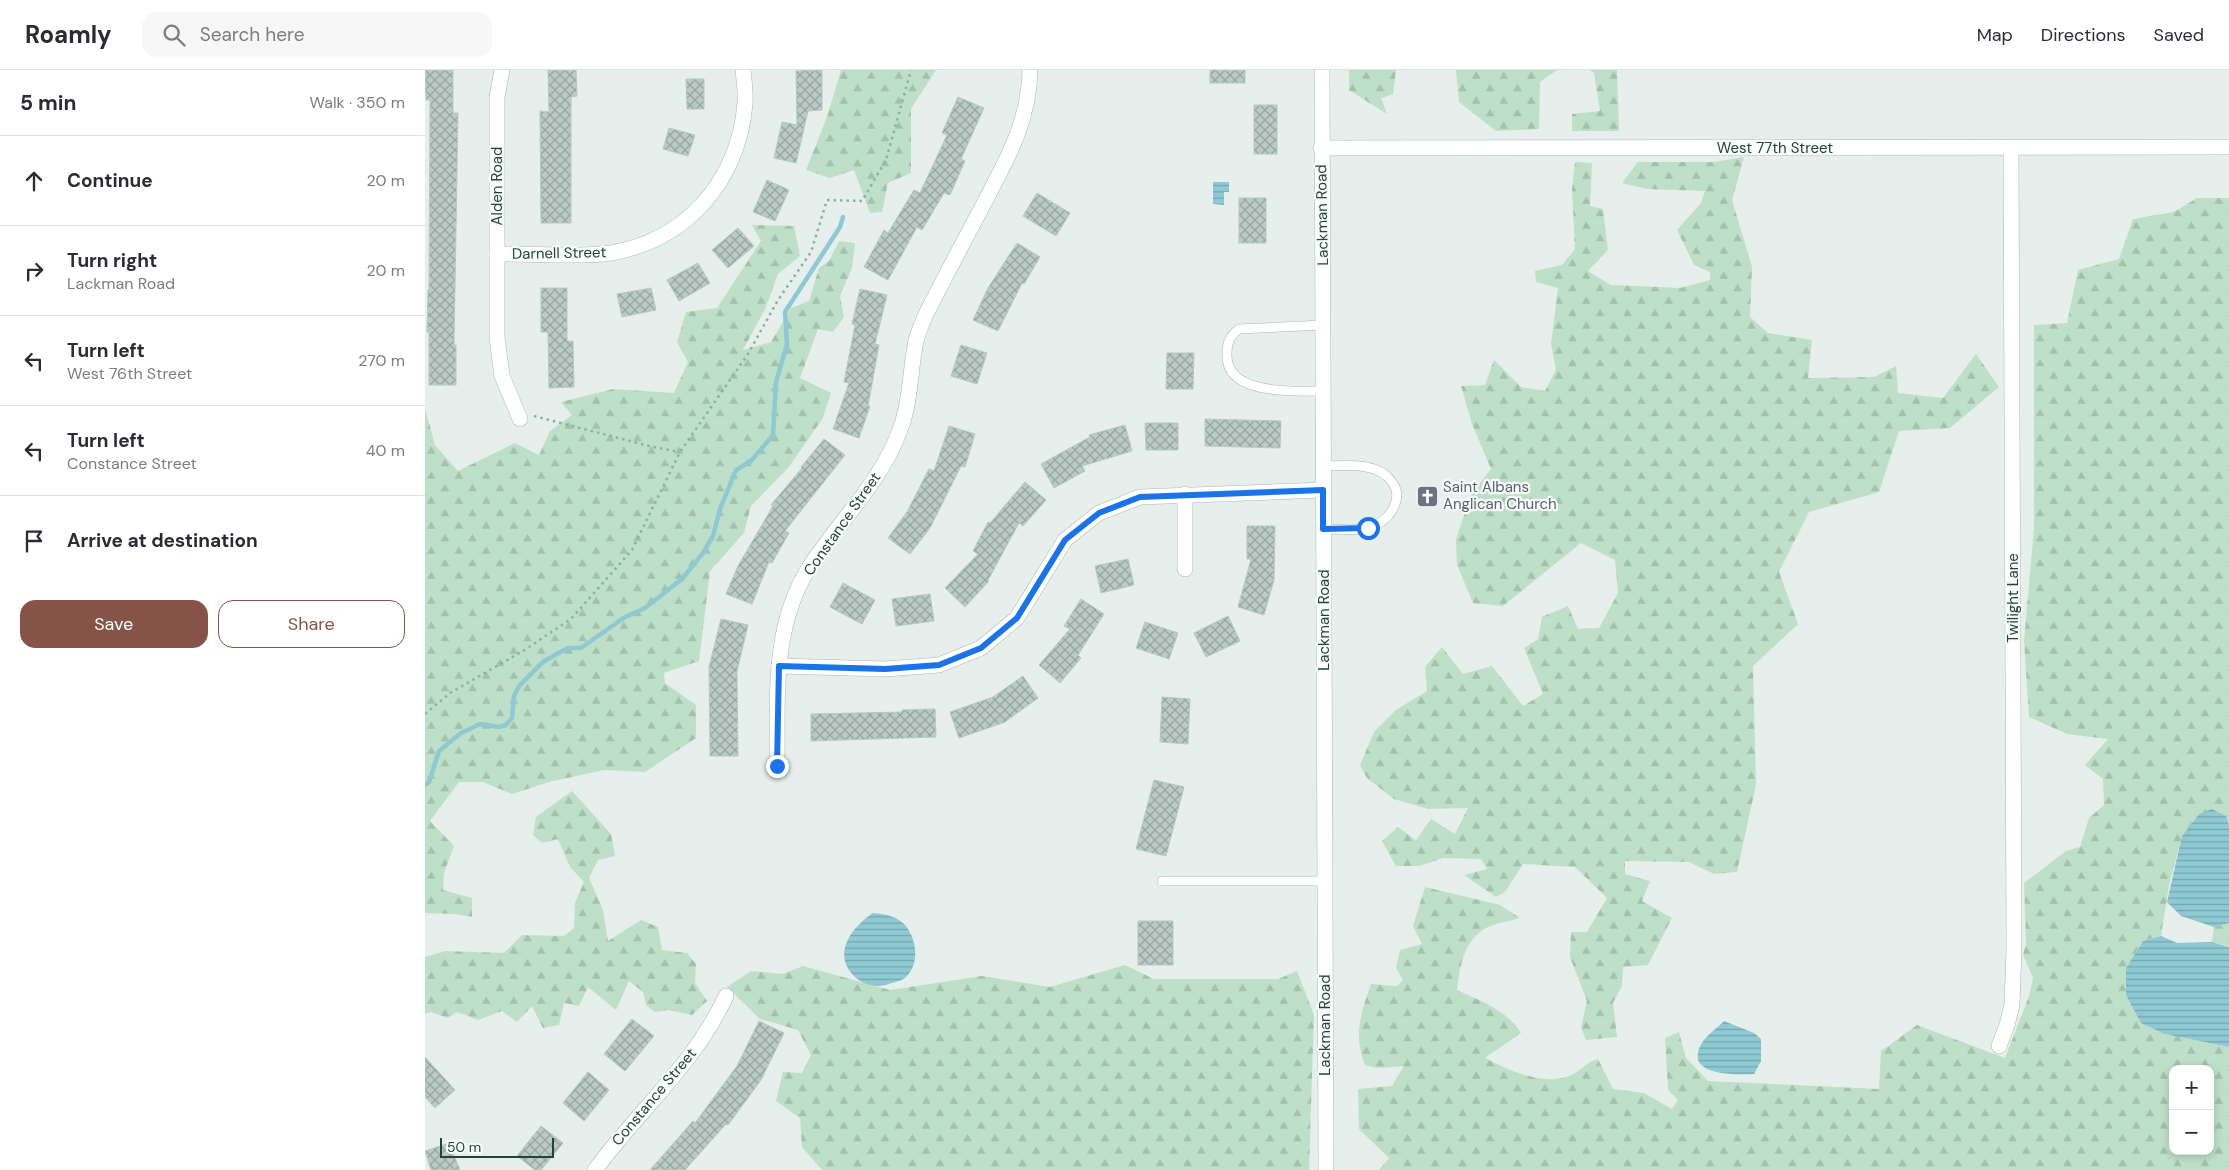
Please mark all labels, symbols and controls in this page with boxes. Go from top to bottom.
search box [142,12,492,57]
text: Roamly [25,19,112,50]
icon: search [160,21,188,49]
text: Search here [200,22,304,47]
text: Map [1977,23,2013,47]
text: Directions [2041,23,2126,47]
text: Saved [2154,23,2204,47]
text: 5 min [20,89,76,117]
text: Walk · 350 m [310,92,405,113]
street label: West 77th Street [1717,138,1833,158]
street label: Alden Road [487,147,507,225]
street label: Lackman Road [1311,164,1333,266]
icon: ahead [20,167,48,195]
text: Continue [67,168,153,193]
text: 20 m [366,170,405,191]
street label: Darnell Street [512,242,606,264]
text: Turn right [67,248,157,273]
icon: right [20,257,48,285]
text: 20 m [366,260,405,281]
text: Lackman Road [67,273,175,294]
text: Turn left [67,338,145,363]
icon: left [20,347,48,375]
text: 270 m [358,350,405,371]
text: West 76th Street [67,363,192,384]
text: Turn left [67,428,145,453]
icon: left [20,437,48,465]
text: 40 m [366,440,405,461]
text: Constance Street [67,453,197,474]
street label: Constance Street [799,468,885,580]
place label: Saint Albans Anglican Church [1443,477,1557,514]
church icon: Saint Albans Anglican Church [1415,484,1439,508]
route start [1357,517,1380,540]
icon: arrive [20,527,48,555]
text: Arrive at destination [67,528,258,553]
street label: Twilight Lane [2003,553,2023,643]
street label: Lackman Road [1314,569,1334,671]
button: Save [20,600,208,648]
button: Share [218,600,405,648]
route end [766,755,789,778]
street label: Lackman Road [1315,974,1335,1076]
street label: Constance Street [607,1044,701,1150]
map controls [2169,1065,2214,1155]
button: + [2169,1065,2214,1110]
button: − [2169,1110,2214,1155]
scale bar [440,1135,554,1158]
text: 50 m [447,1138,481,1156]

